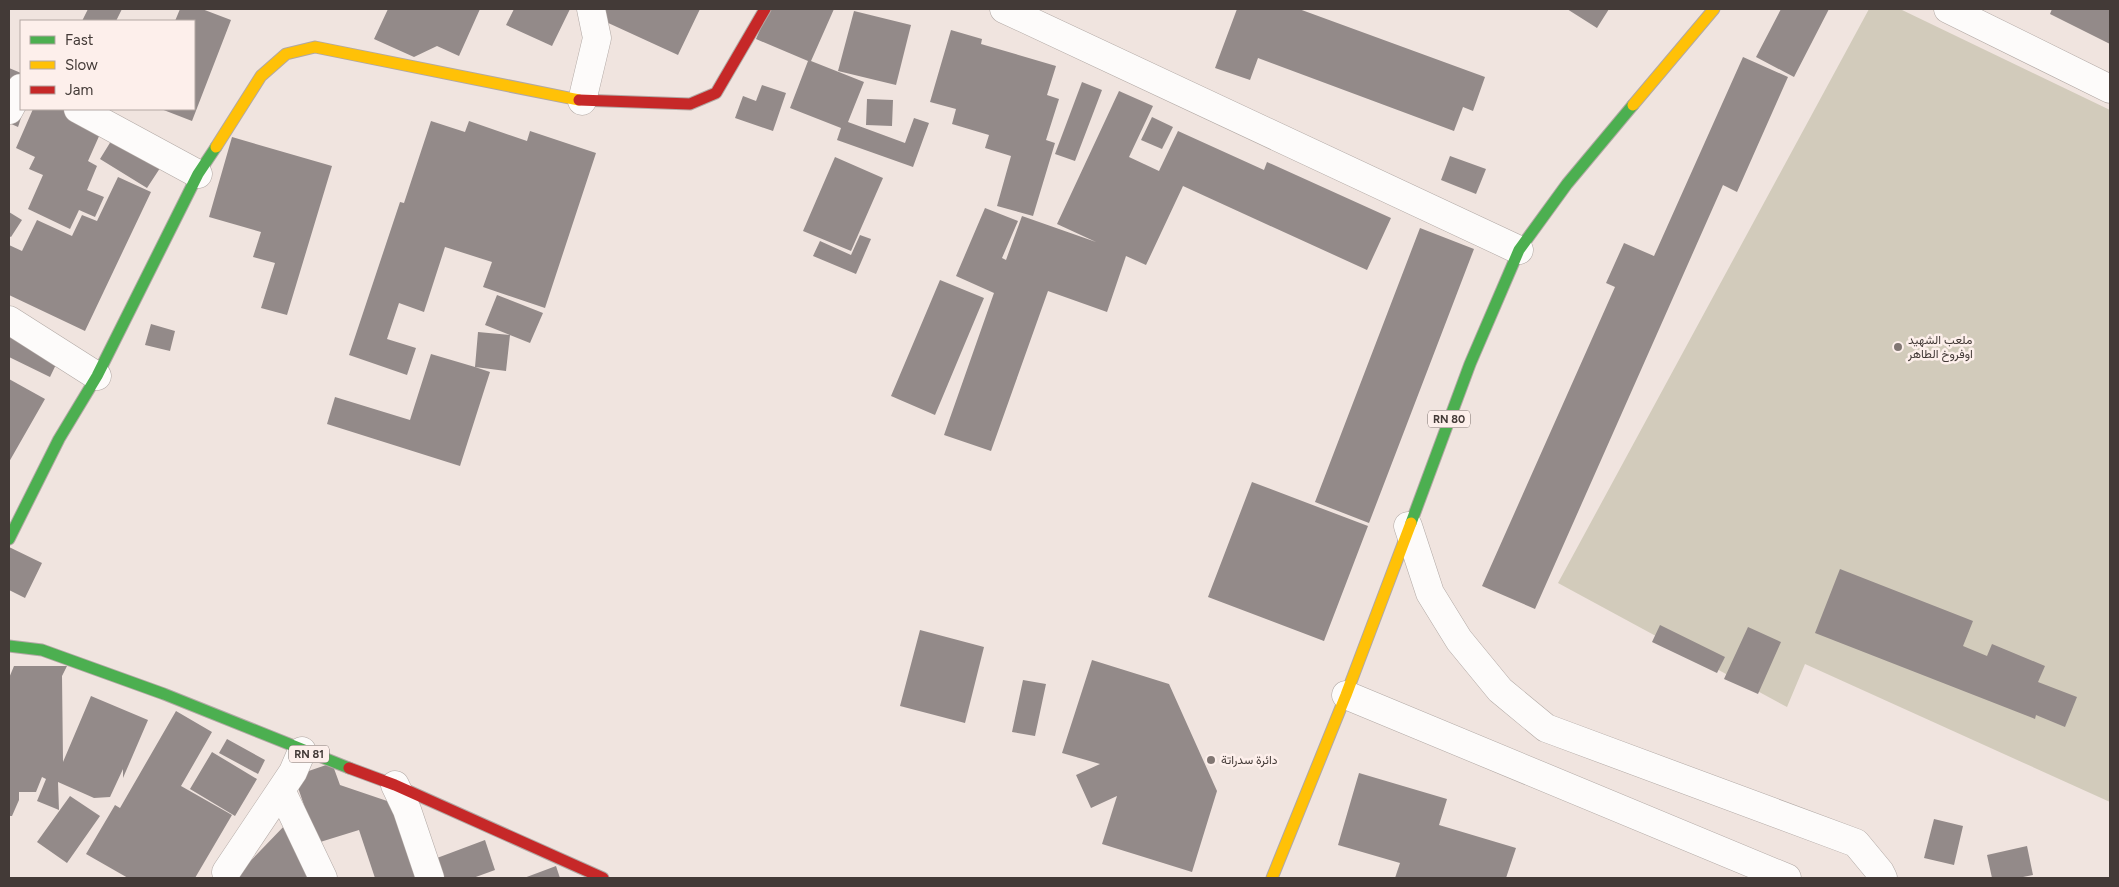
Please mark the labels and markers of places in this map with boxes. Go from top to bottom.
place label: ملعب الشهيد اوفروخ الطاهر [1907,333,1973,363]
marker: ملعب الشهيد اوفروخ الطاهر [1892,341,1904,353]
place label: دائرة سدراتة [1221,753,1278,768]
marker: دائرة سدراتة [1205,754,1217,766]

